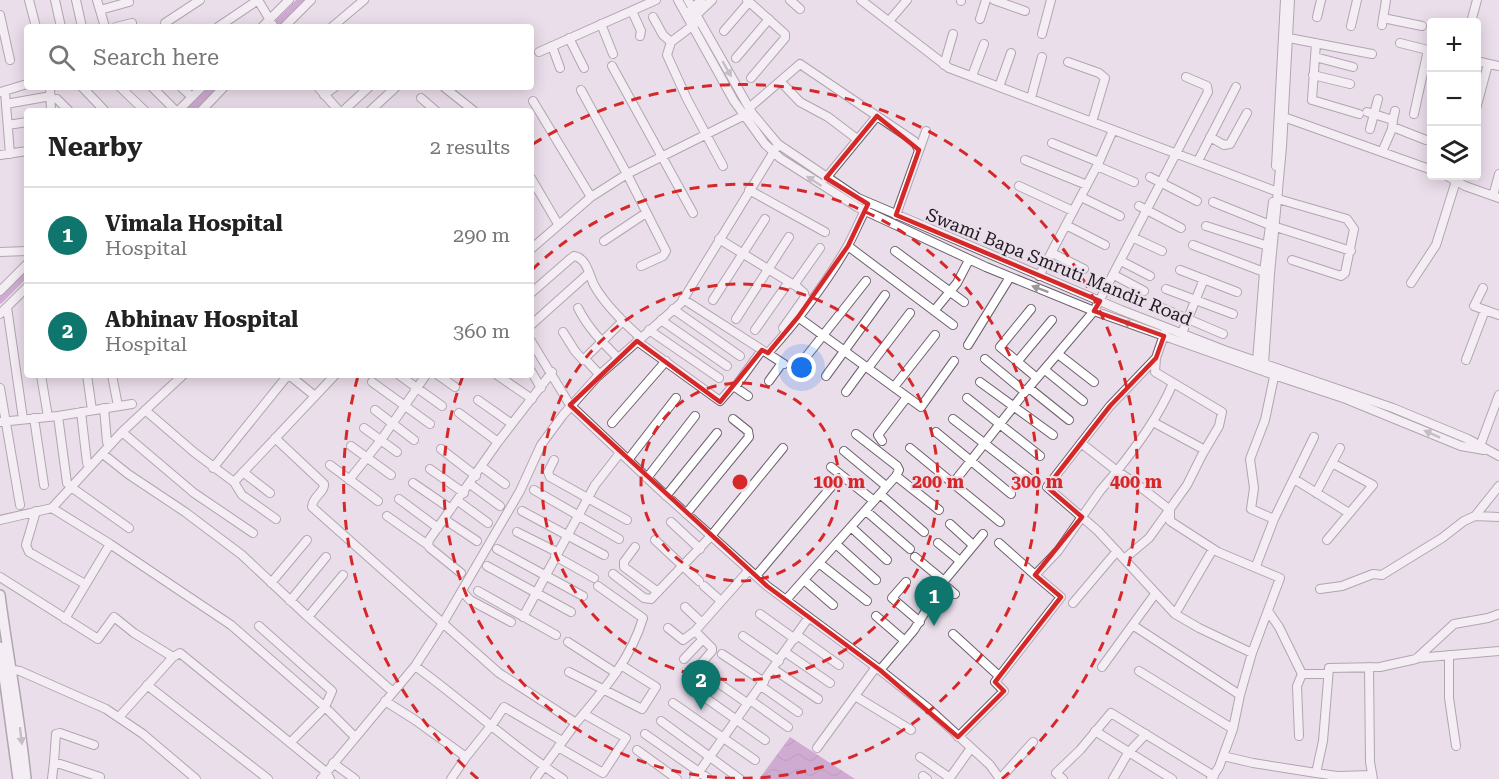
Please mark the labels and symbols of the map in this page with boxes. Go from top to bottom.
one-way arrow [722,61,732,78]
one-way arrow [806,176,822,187]
street label: Swami Bapa Smruti Mandir Road [923,203,1196,330]
one-way arrow [1031,284,1049,293]
one-way arrow [1122,318,1140,328]
your location [787,353,816,382]
one-way arrow [1423,429,1441,439]
text: 100 m [813,471,866,492]
text: 200 m [912,471,965,492]
text: 300 m [1011,471,1064,492]
text: 400 m [1110,471,1163,492]
centre of rings [730,472,750,492]
pin: 1 [914,576,954,626]
pin: 2 [682,660,720,710]
one-way arrow [17,726,26,745]

